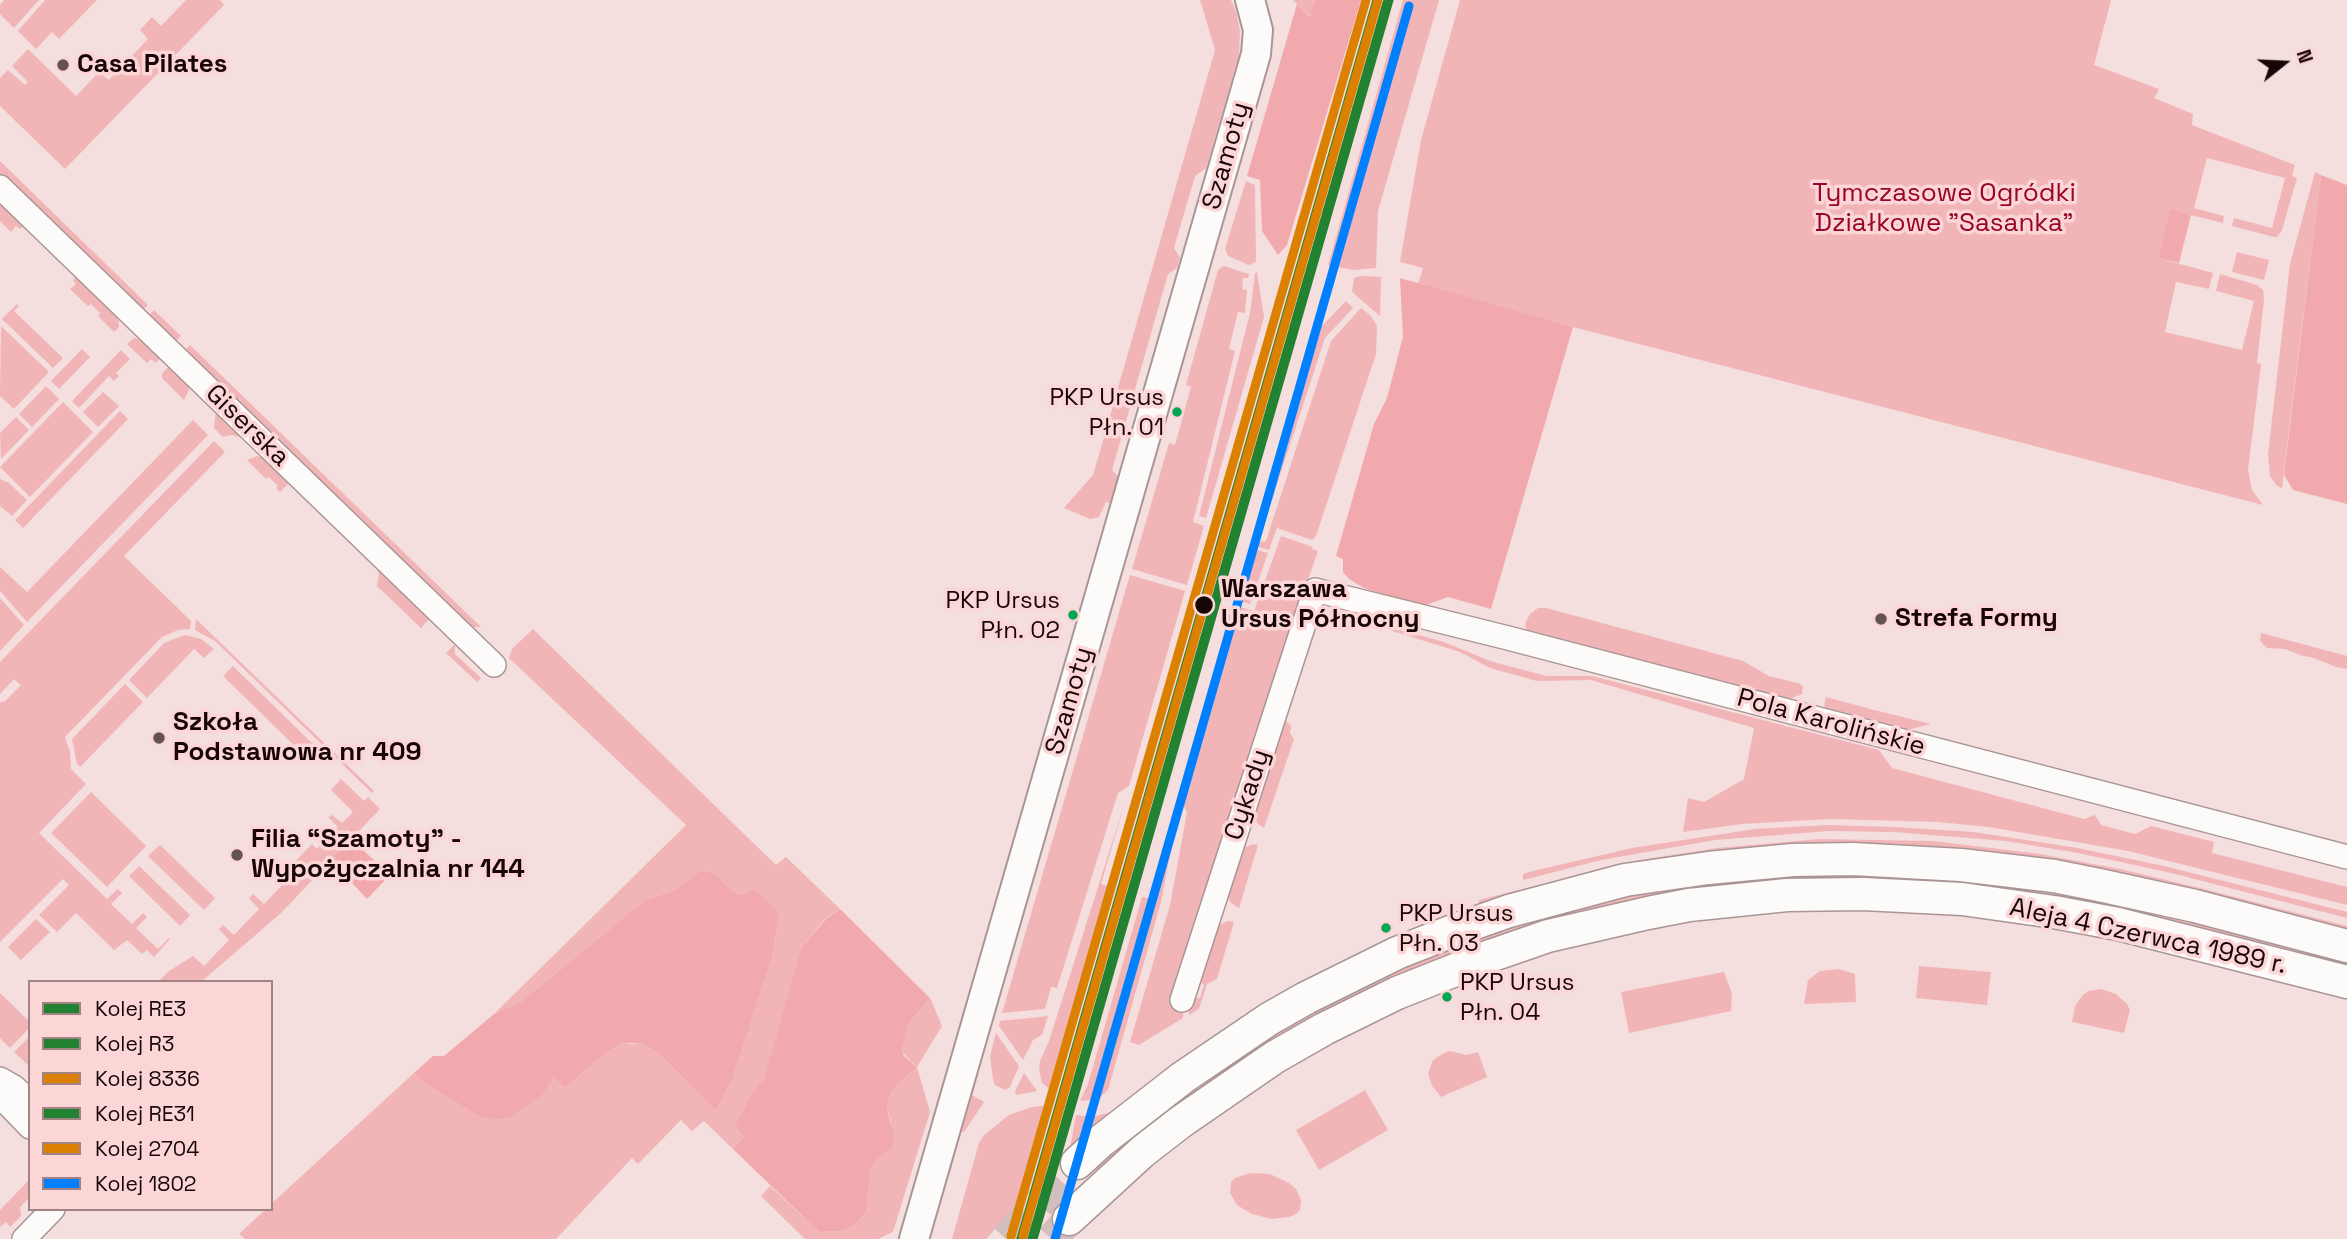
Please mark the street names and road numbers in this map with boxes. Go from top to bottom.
street label: Szamoty [1197,99,1257,213]
street label: Giserska [199,378,295,474]
street label: Szamoty [1040,644,1100,758]
street label: Pola Karolińskie [1733,683,1929,763]
street label: Cykady [1219,746,1277,844]
street label: Aleja 4 Czerwca 1989 r. [2007,892,2289,982]

